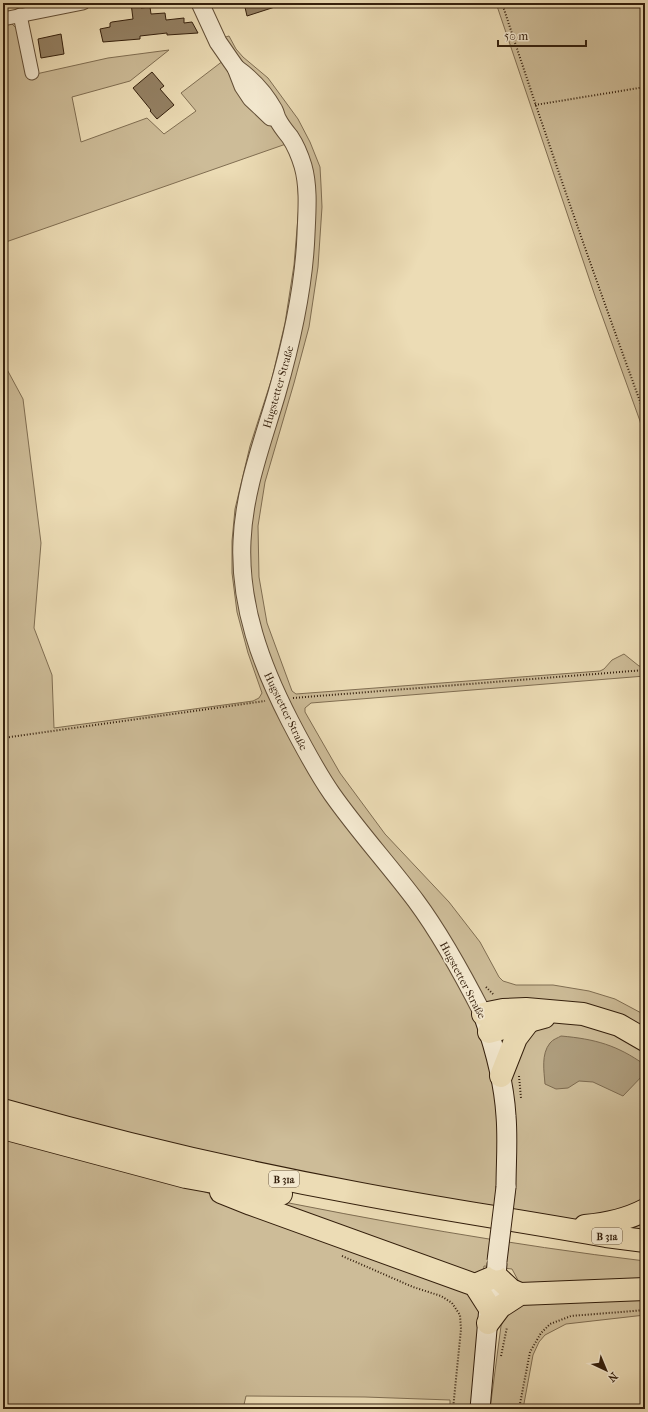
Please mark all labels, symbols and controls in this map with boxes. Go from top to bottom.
scale bar [498,22,586,48]
text: 50 m [504,29,528,43]
street label: Hugstetter Straße [260,344,297,430]
street label: Hugstetter Straße [261,670,310,753]
street label: Hugstetter Straße [437,940,489,1021]
road number: B 31a [269,1171,299,1187]
road number: B 31a [592,1228,622,1244]
north arrow [586,1350,626,1390]
text: N [605,1369,620,1385]

